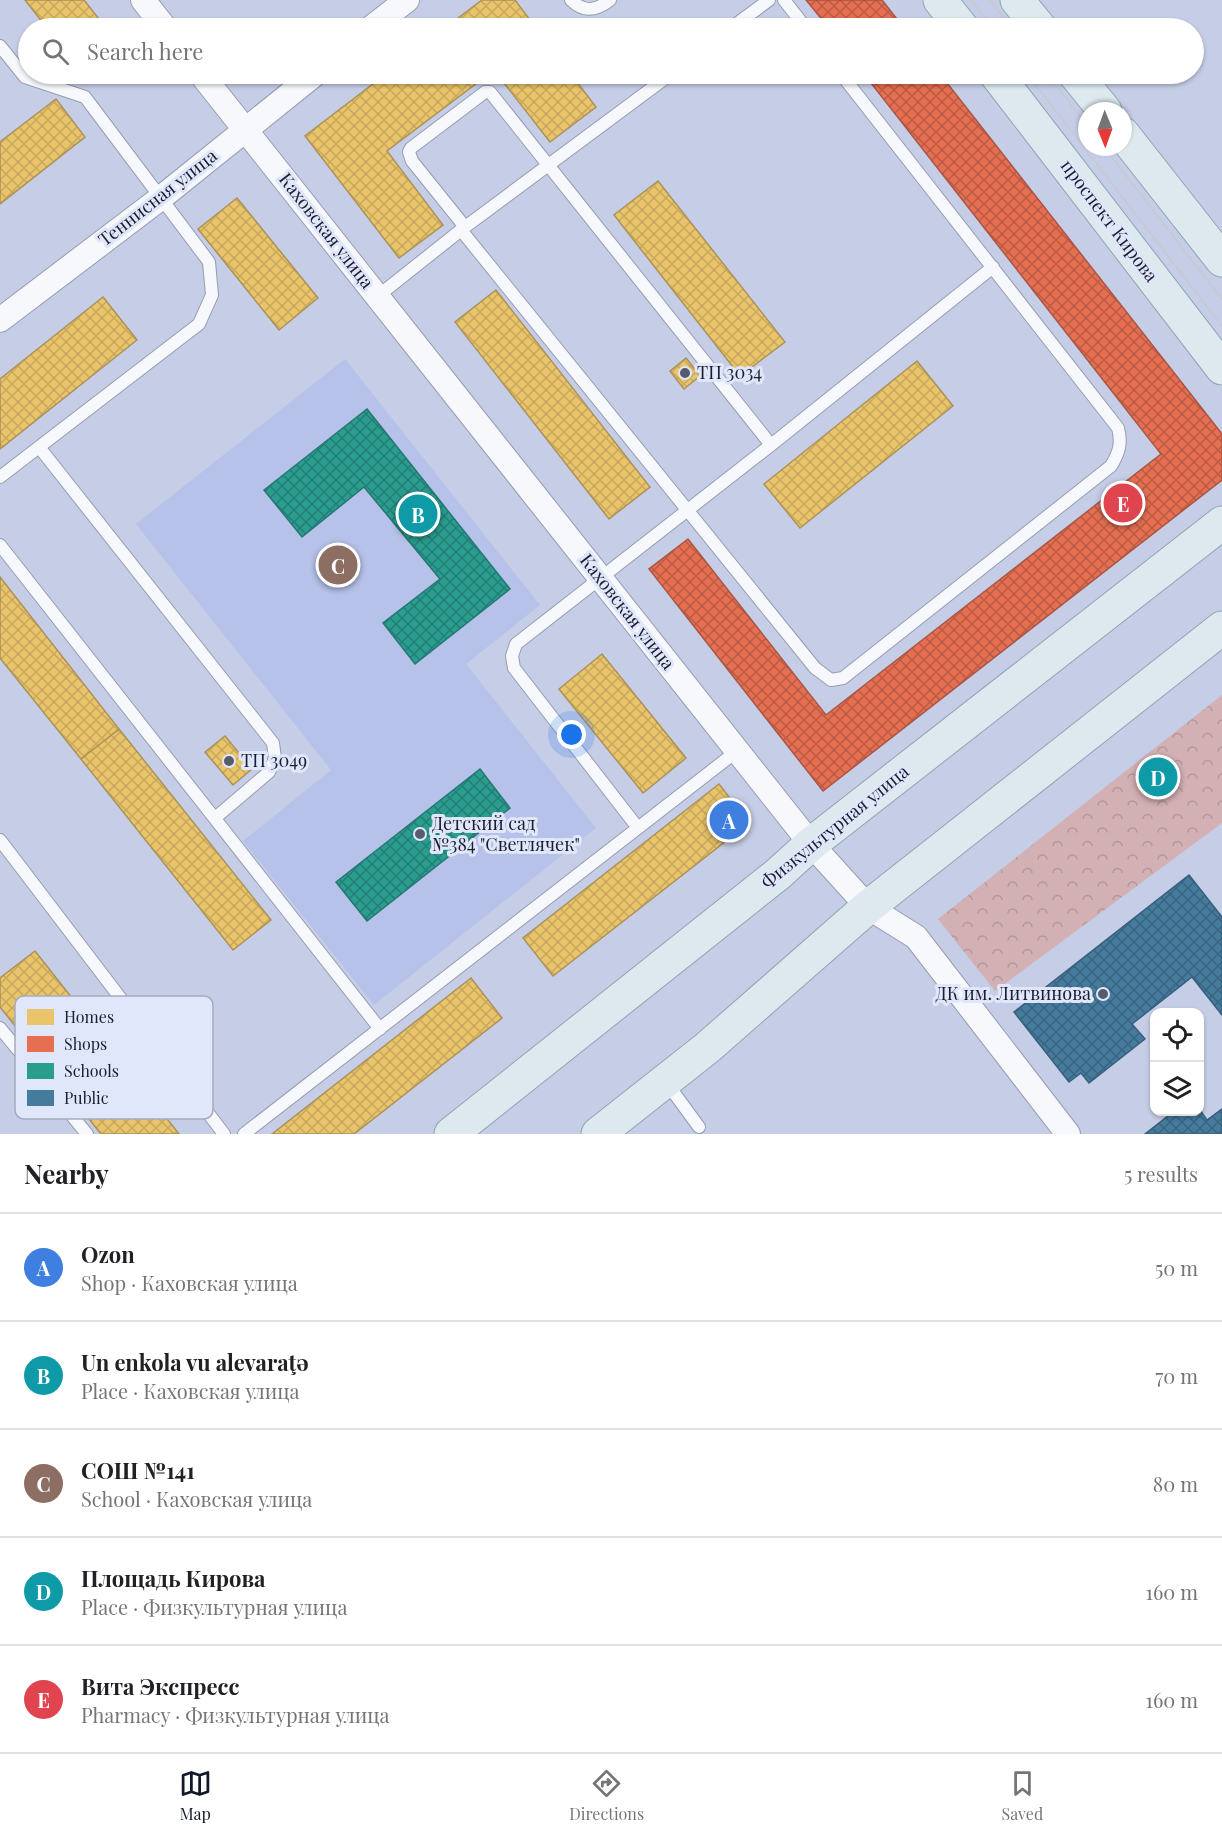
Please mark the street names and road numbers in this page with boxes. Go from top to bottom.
street label: Теннисная улица [93,143,222,251]
street label: проспект Кирова [1056,154,1164,287]
street label: Каховская улица [274,168,380,293]
street label: Каховская улица [575,549,681,674]
street label: Физкультурная улица [755,759,913,893]

